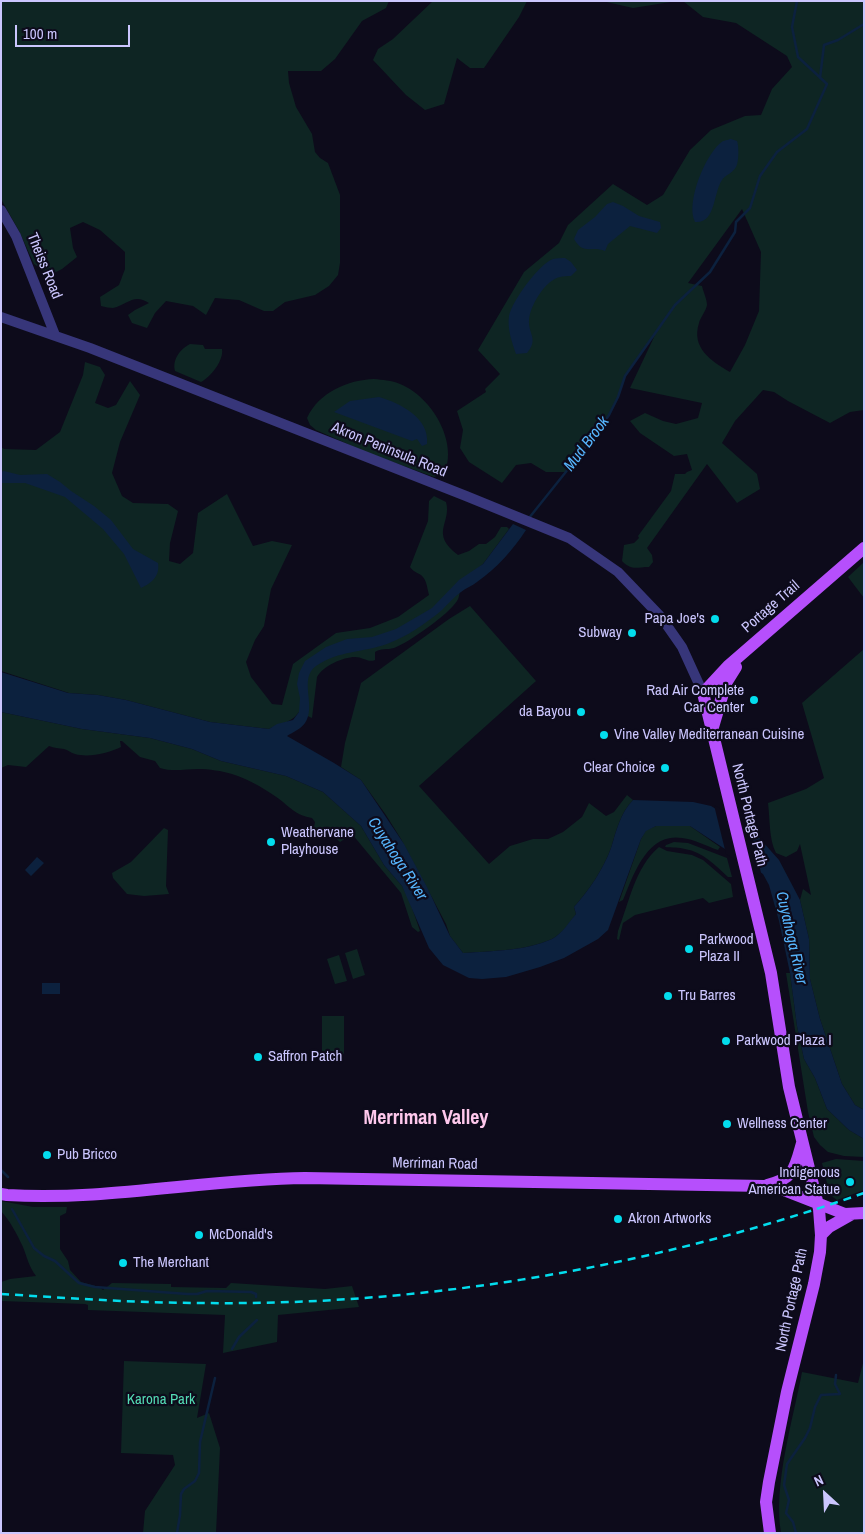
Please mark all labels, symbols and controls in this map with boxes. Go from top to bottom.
scale bar [18,15,132,47]
text: 100 m [23,23,57,44]
street label: Theiss Road [23,230,65,302]
water label: Mud Brook [560,413,614,475]
street label: Akron Peninsula Road [329,419,449,481]
street label: Portage Trail [738,577,804,637]
place label: Papa Joe's [645,610,705,628]
marker: Papa Joe's [709,613,721,625]
place label: Subway [578,624,622,642]
marker: Subway [626,627,638,639]
place label: Rad Air Complete Car Center [646,682,744,717]
marker: Rad Air Complete Car Center [748,694,760,706]
place label: da Bayou [519,703,571,721]
marker: da Bayou [575,706,587,718]
place label: Vine Valley Mediterranean Cuisine [614,726,804,744]
marker: Vine Valley Mediterranean Cuisine [598,729,610,741]
place label: Clear Choice [583,759,655,777]
marker: Clear Choice [659,762,671,774]
street label: North Portage Path [728,762,770,868]
water label: Cuyahoga River [363,814,431,904]
place label: Weathervane Playhouse [281,824,354,859]
marker: Weathervane Playhouse [265,836,277,848]
water label: Cuyahoga River [771,890,811,986]
place label: Parkwood Plaza II [699,931,754,966]
marker: Parkwood Plaza II [683,943,695,955]
place label: Tru Barres [678,987,736,1005]
marker: Tru Barres [662,990,674,1002]
place label: Parkwood Plaza I [736,1032,832,1050]
marker: Parkwood Plaza I [720,1035,732,1047]
place label: Saffron Patch [268,1048,342,1066]
marker: Saffron Patch [252,1051,264,1063]
district label: Merriman Valley [364,1107,488,1131]
place label: Wellness Center [737,1115,827,1133]
marker: Wellness Center [721,1118,733,1130]
place label: Pub Bricco [57,1146,117,1164]
marker: Pub Bricco [41,1149,53,1161]
street label: Merriman Road [392,1154,478,1174]
place label: Indigenous American Statue [748,1164,840,1199]
marker: Indigenous American Statue [844,1176,856,1188]
place label: Akron Artworks [628,1210,711,1228]
marker: Akron Artworks [612,1213,624,1225]
place label: McDonald's [209,1226,273,1244]
marker: McDonald's [193,1229,205,1241]
street label: North Portage Path [772,1247,812,1353]
place label: The Merchant [133,1254,209,1272]
marker: The Merchant [117,1257,129,1269]
park label: Karona Park [127,1391,195,1409]
north arrow [800,1469,850,1519]
text: N [811,1470,826,1490]

